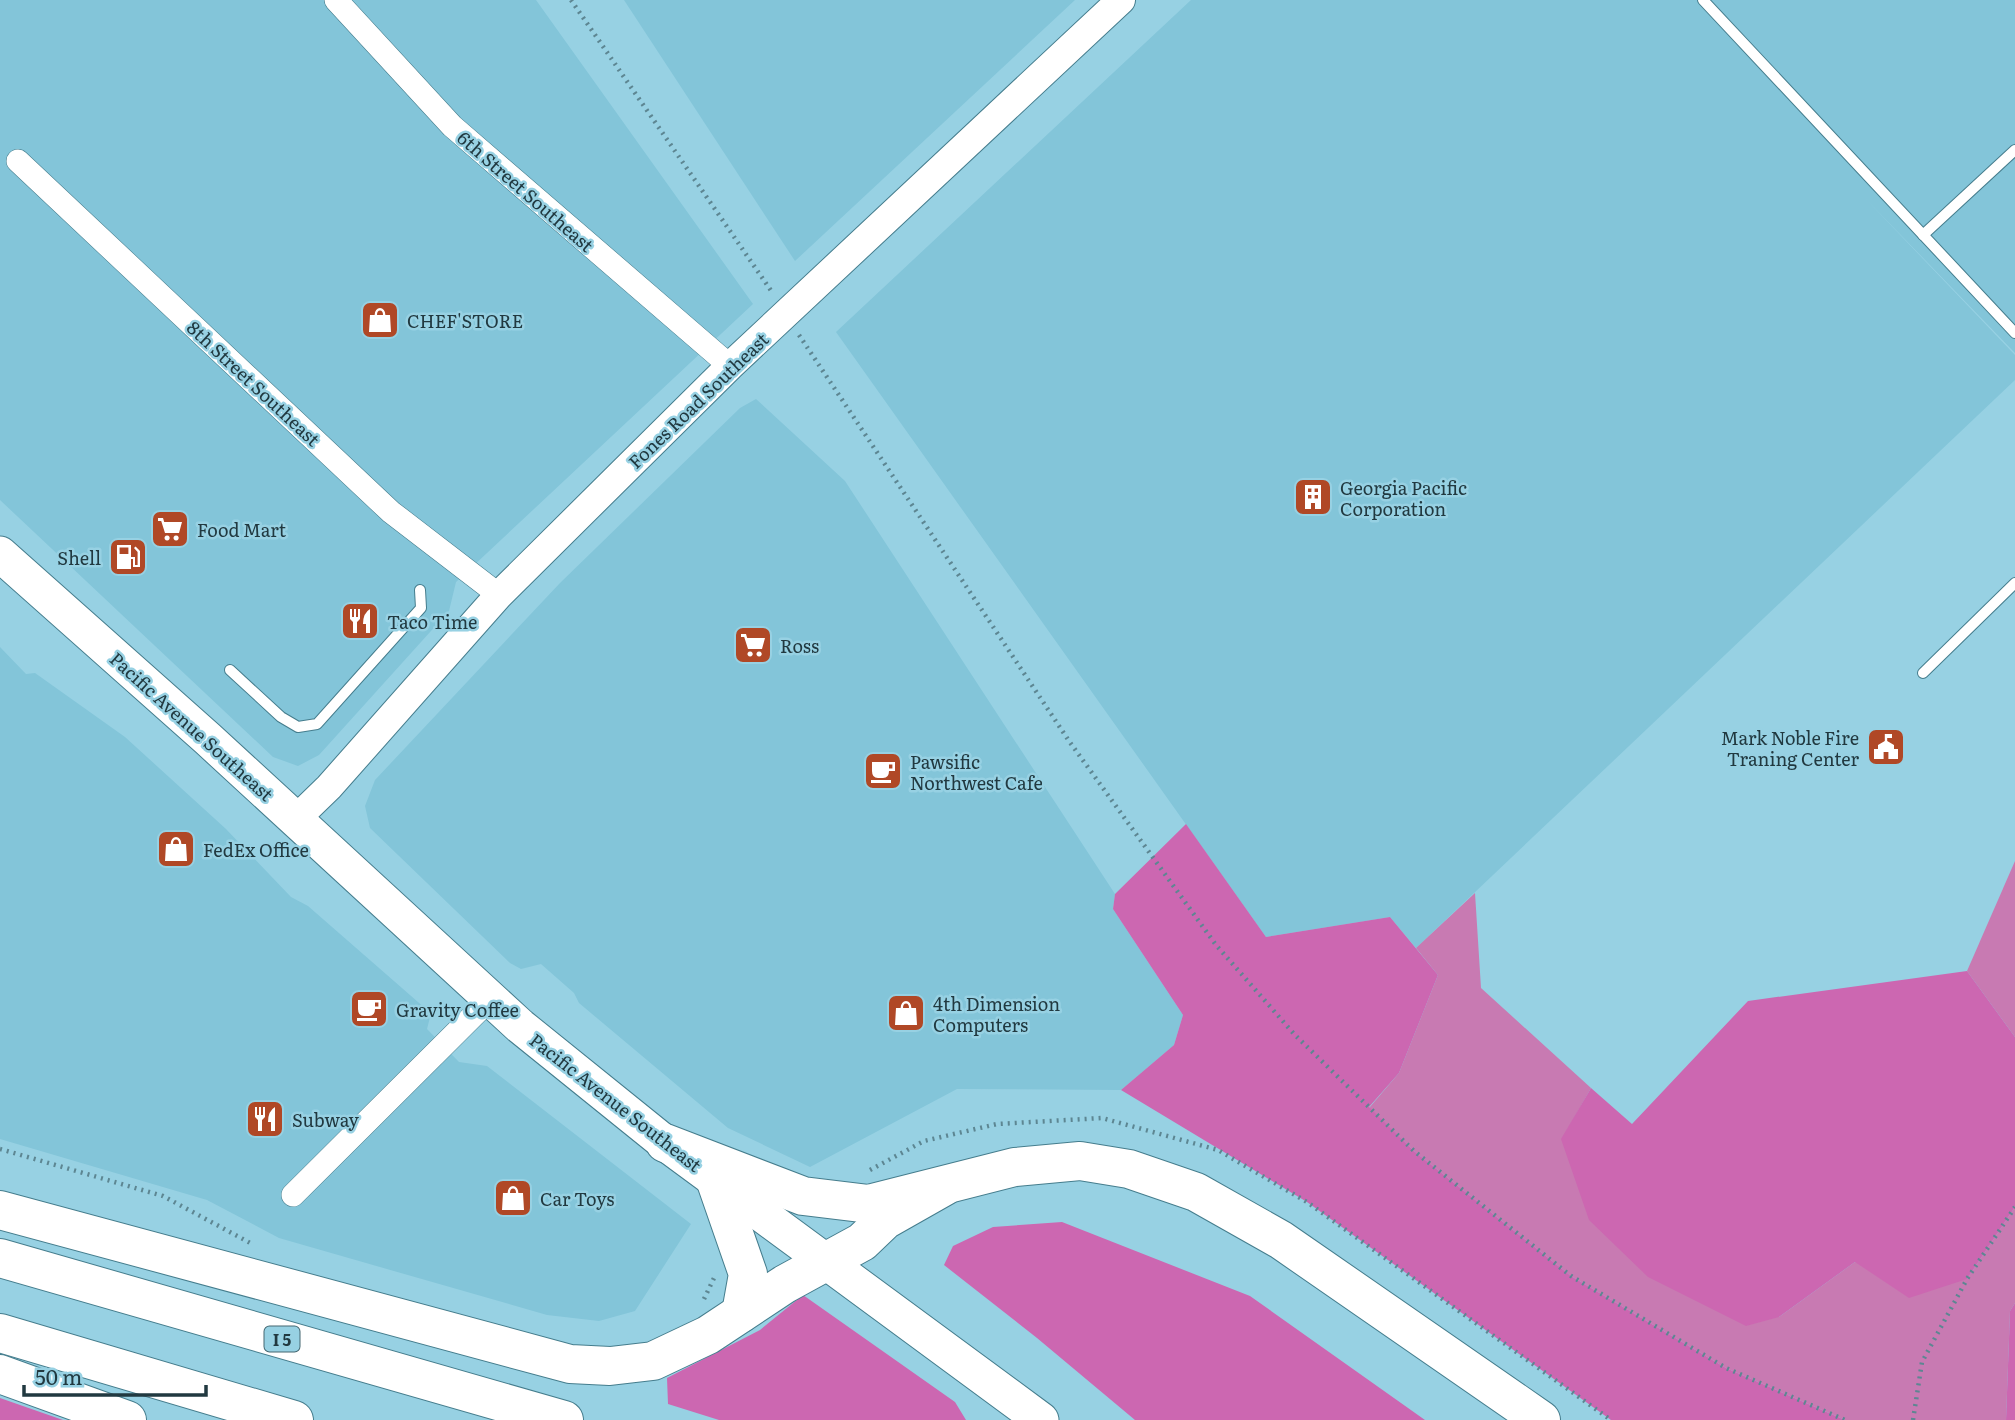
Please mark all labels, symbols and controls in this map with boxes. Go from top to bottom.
street label: 6th Street Southeast [452,124,601,258]
shop icon: CHEF'STORE [359,299,401,341]
place label: CHEF'STORE [407,307,523,334]
street label: 8th Street Southeast [181,314,327,452]
street label: Fones Road Southeast [622,325,775,474]
place label: Georgia Pacific Corporation [1340,474,1467,522]
building icon: Georgia Pacific Corporation [1292,476,1334,518]
supermarket icon: Food Mart [149,508,191,550]
place label: Food Mart [197,516,287,543]
fuel station icon: Shell [107,536,149,578]
place label: Shell [57,544,101,571]
restaurant icon: Taco Time [339,600,381,642]
place label: Taco Time [387,608,477,635]
supermarket icon: Ross [732,624,774,666]
place label: Ross [780,632,819,659]
street label: Pacific Avenue Southeast [104,645,280,807]
place label: Mark Noble Fire Traning Center [1721,724,1859,772]
public building icon: Mark Noble Fire Traning Center [1865,726,1907,768]
place label: Pawsific Northwest Cafe [910,748,1043,796]
cafe icon: Pawsific Northwest Cafe [862,750,904,792]
shop icon: FedEx Office [155,828,197,870]
place label: FedEx Office [203,836,309,863]
cafe icon: Gravity Coffee [348,988,390,1030]
place label: 4th Dimension Computers [933,990,1060,1038]
shop icon: 4th Dimension Computers [885,992,927,1034]
place label: Gravity Coffee [396,996,519,1023]
street label: Pacific Avenue Southeast [524,1026,708,1178]
restaurant icon: Subway [244,1098,286,1140]
place label: Subway [292,1106,359,1133]
shop icon: Car Toys [492,1177,534,1219]
place label: Car Toys [540,1185,614,1212]
road number: I 5 [264,1326,300,1352]
scale bar [24,1354,206,1398]
text: 50 m [35,1360,82,1391]

